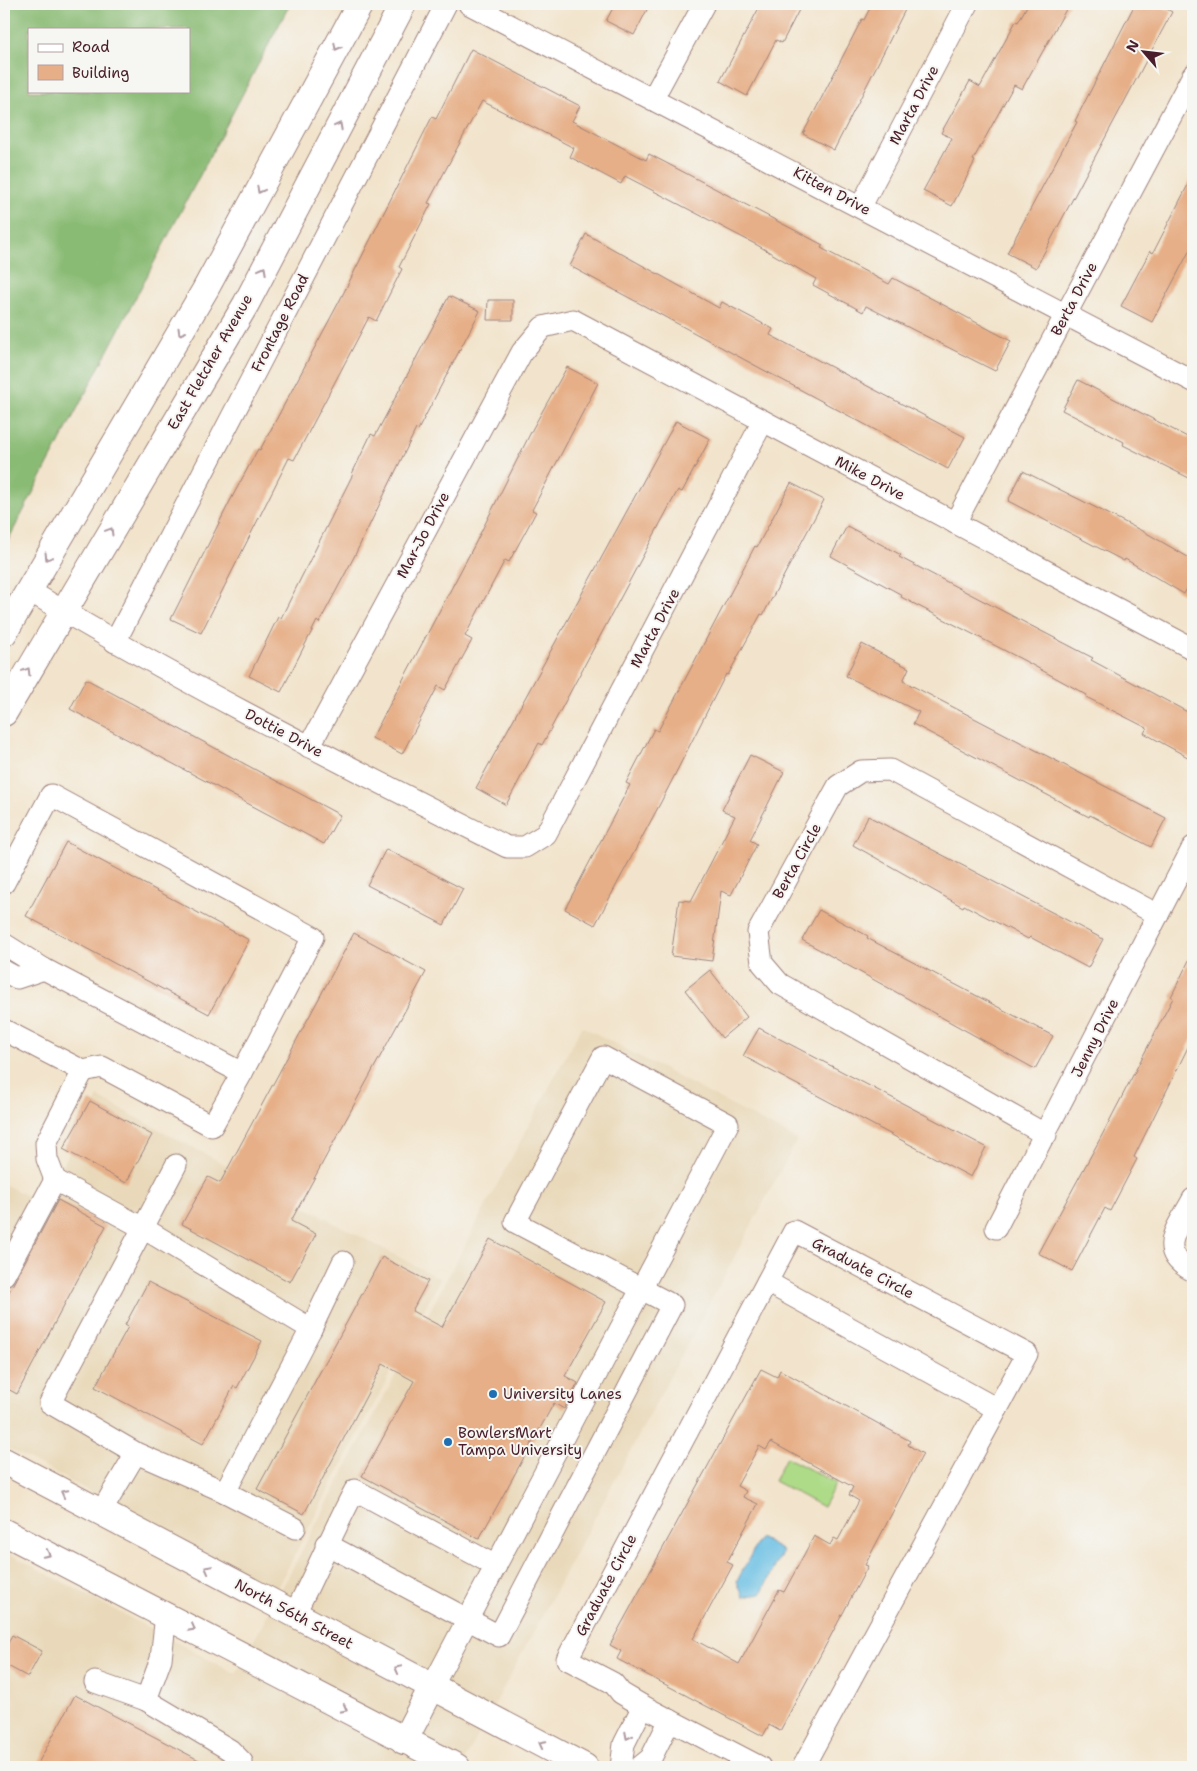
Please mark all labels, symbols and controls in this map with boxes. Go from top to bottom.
legend [28,28,190,92]
north arrow [1120,28,1170,78]
text: Road [72,37,110,57]
text: N [1122,37,1143,55]
one-way arrow [333,41,343,50]
street label: Marta Drive [885,62,943,148]
text: Building [72,63,129,83]
one-way arrow [333,123,343,132]
street label: Kitten Drive [790,162,874,220]
one-way arrow [256,184,266,193]
street label: Berta Drive [1046,259,1102,339]
one-way arrow [257,266,267,275]
street label: Frontage Road [247,270,314,376]
street label: East Fletcher Avenue [163,290,257,434]
one-way arrow [177,326,187,335]
street label: Mike Drive [831,451,909,505]
street label: Mar-Jo Drive [392,488,454,582]
one-way arrow [104,528,114,537]
one-way arrow [44,552,54,561]
street label: Marta Drive [626,585,684,671]
one-way arrow [21,667,31,676]
street label: Dottie Drive [241,704,327,762]
street label: Berta Circle [768,820,826,902]
street label: Jenny Drive [1067,995,1123,1081]
street label: Graduate Circle [808,1233,918,1303]
place label: University Lanes [503,1384,622,1404]
marker: University Lanes [487,1388,499,1400]
place label: BowlersMart Tampa University [458,1423,582,1460]
marker: BowlersMart Tampa University [442,1436,454,1448]
one-way arrow [60,1489,69,1499]
street label: Graduate Circle [571,1530,641,1640]
one-way arrow [42,1548,51,1558]
one-way arrow [204,1565,213,1575]
street label: North 56th Street [231,1574,357,1654]
one-way arrow [186,1622,195,1632]
one-way arrow [394,1665,403,1675]
one-way arrow [339,1703,348,1713]
one-way arrow [624,1731,634,1740]
one-way arrow [538,1741,547,1751]

